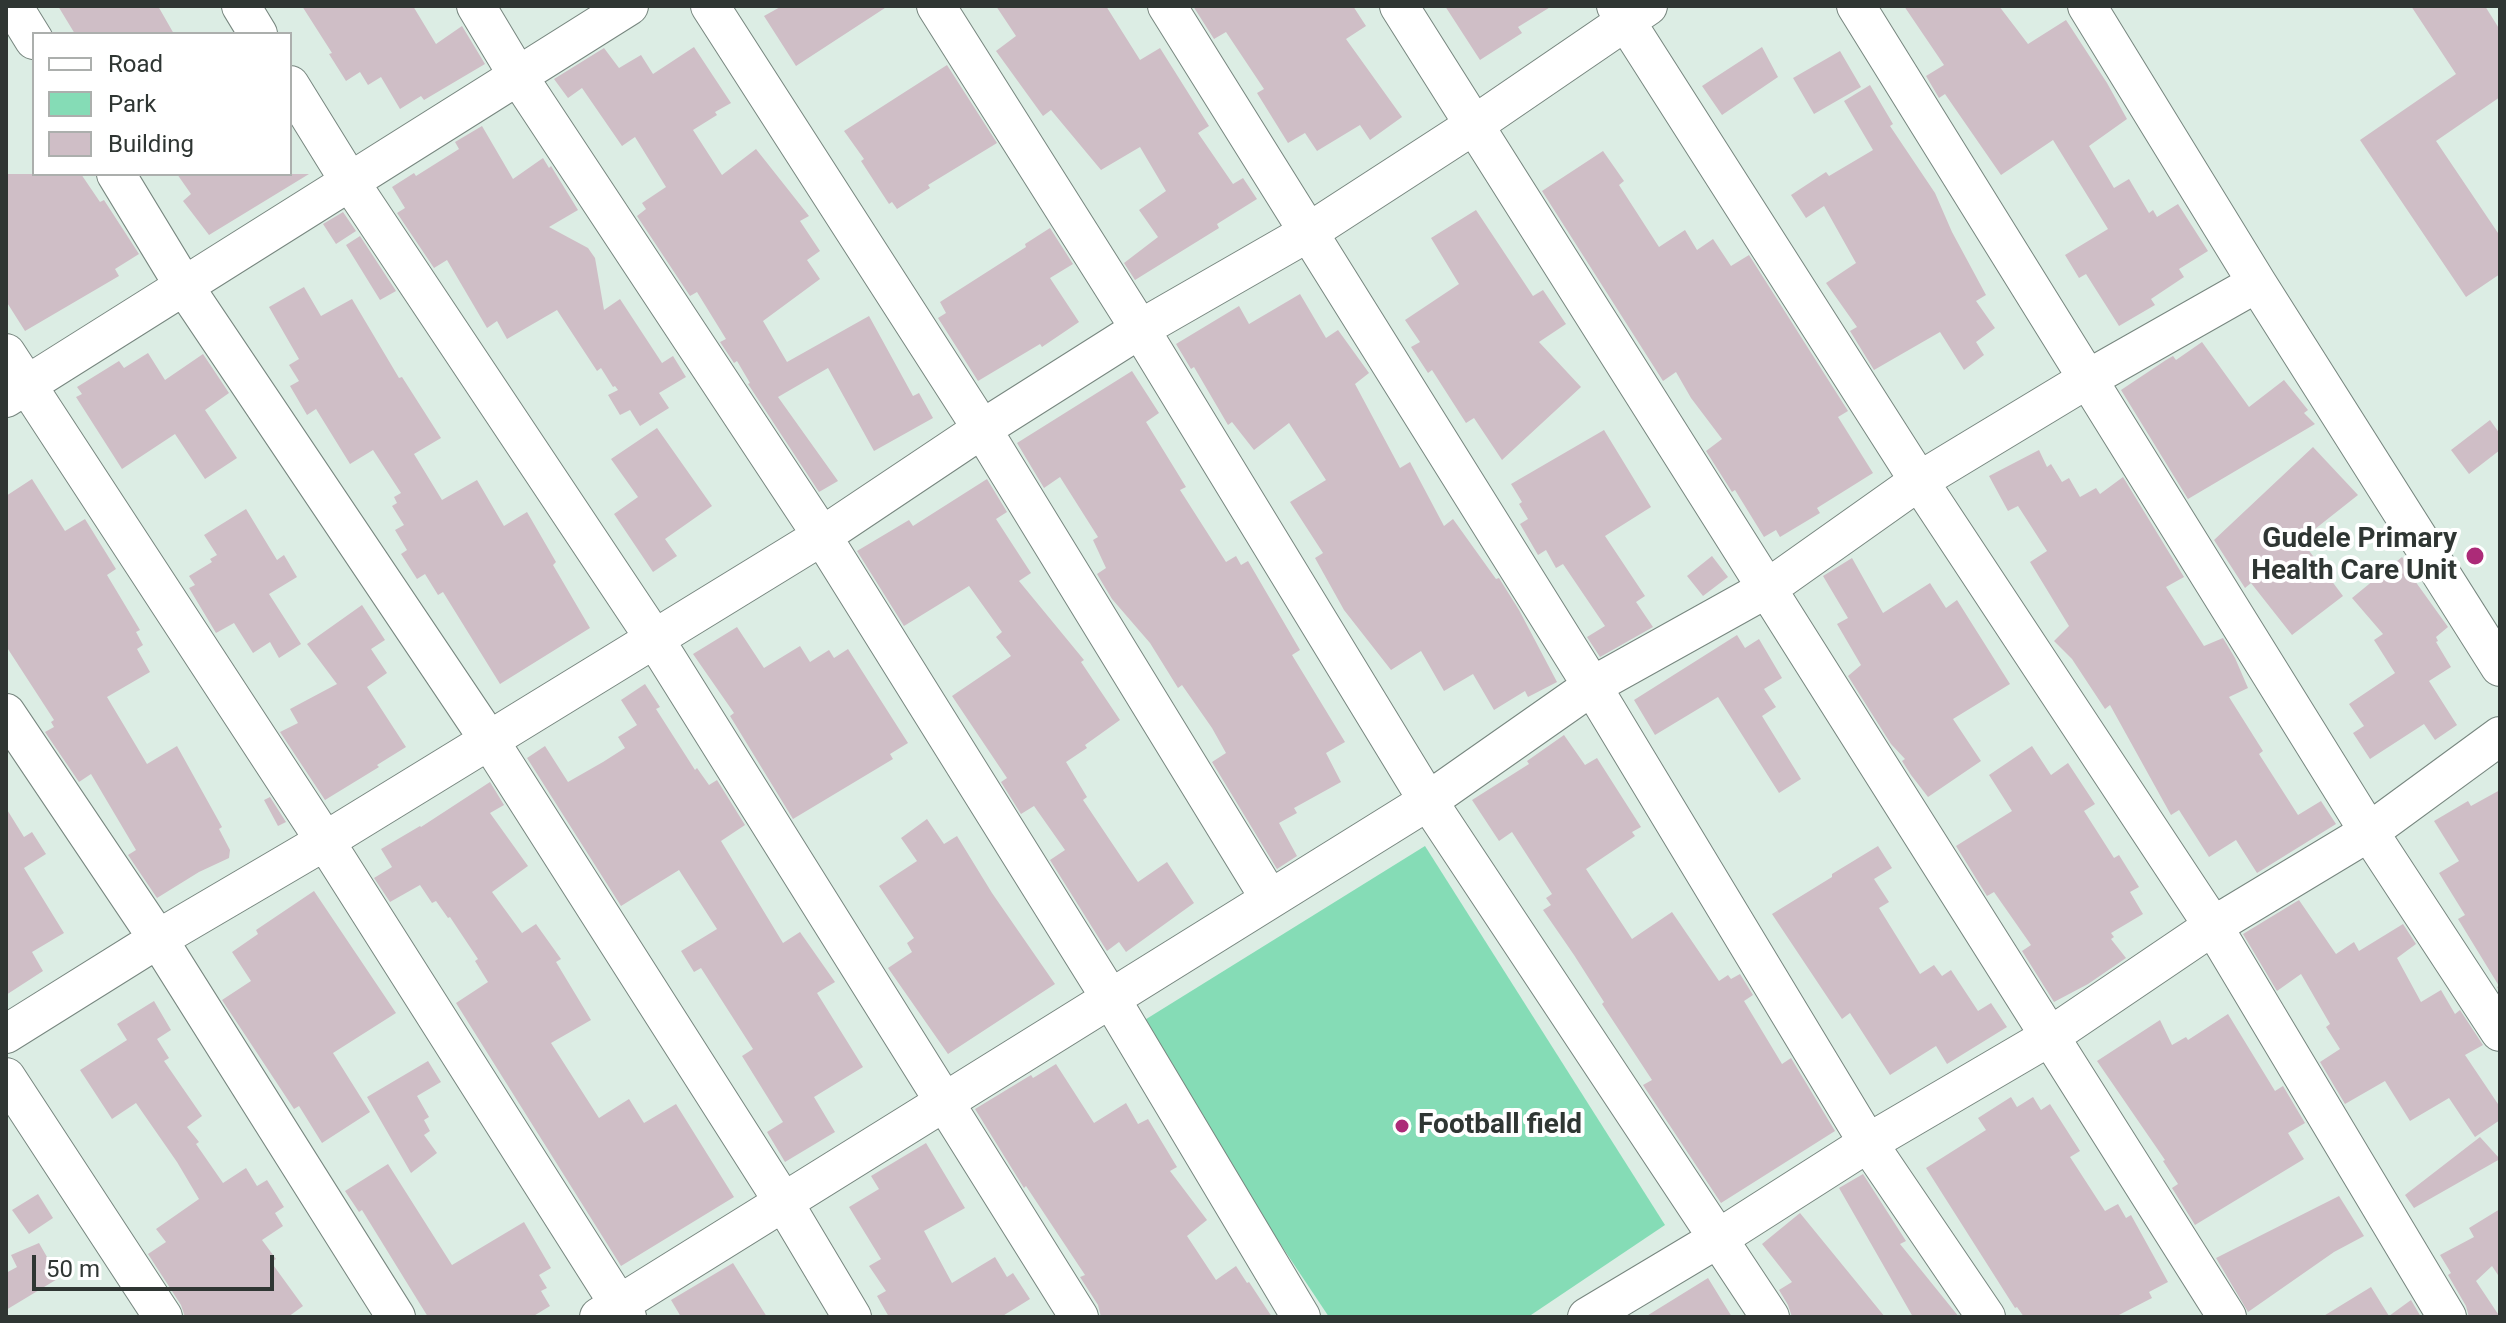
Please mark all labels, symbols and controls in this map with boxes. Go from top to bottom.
legend [32,32,292,176]
text: Road [108,50,163,78]
text: Park [108,90,156,118]
text: Building [108,130,194,158]
place label: Gudele Primary Health Care Unit [2251,523,2457,589]
marker: Gudele Primary Health Care Unit [2464,545,2486,567]
place label: Football field [1418,1109,1582,1143]
marker: Football field [1393,1117,1411,1135]
scale bar [36,1239,278,1289]
text: 50 m [46,1255,100,1283]

